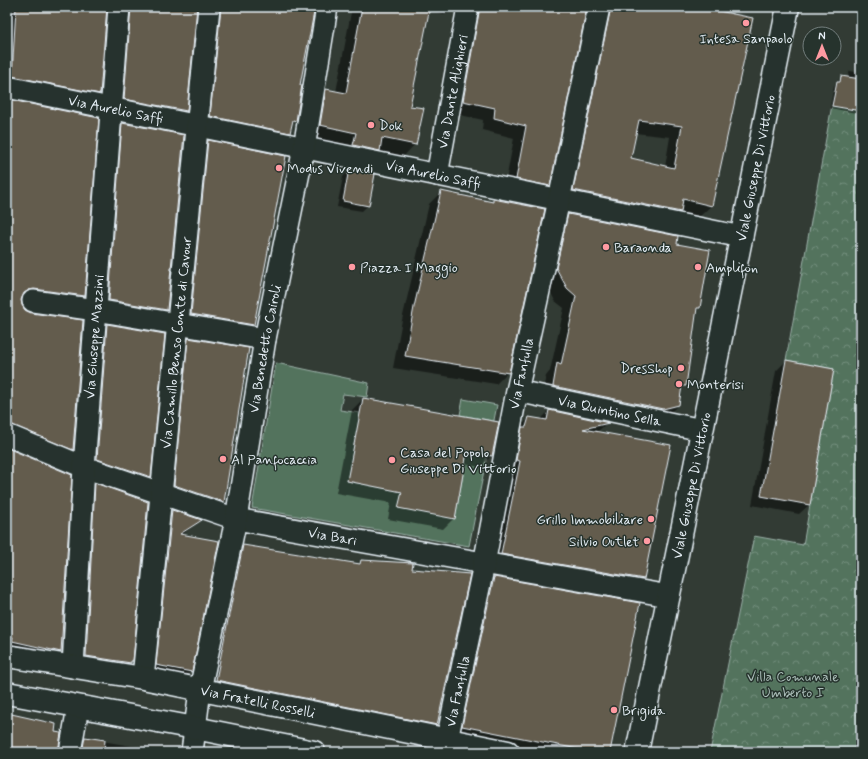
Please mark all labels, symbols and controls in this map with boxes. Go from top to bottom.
marker: Intesa Sanpaolo [741,18,751,28]
north arrow [802,26,842,66]
place label: Intesa Sanpaolo [699,30,793,48]
text: N [818,30,826,44]
street label: Via Dante Alighieri [434,33,473,150]
street label: Via Aurelio Saffi [66,92,165,129]
street label: Viale Giuseppe Di Vittorio [733,93,780,243]
place label: Dok [379,117,403,135]
marker: Dok [366,120,376,130]
street label: Via Aurelio Saffi [384,156,482,193]
place label: Modus Vivendi [287,160,373,178]
marker: Modus Vivendi [274,163,284,173]
street label: Via Camillo Benso Conte di Cavour [158,236,196,449]
place label: Baraonda [614,239,672,257]
marker: Baraonda [601,242,611,252]
place label: Piazza I Maggio [360,259,458,279]
place label: Amplifon [706,259,758,279]
marker: Piazza I Maggio [347,262,357,272]
marker: Amplifon [693,262,703,272]
street label: Via Giuseppe Mazzini [81,274,109,400]
street label: Via Benedetto Cairoli [245,283,286,414]
street label: Via Fanfulla [506,336,538,411]
place label: DresShop [620,360,673,378]
marker: DresShop [676,363,686,373]
place label: Monterisi [687,376,744,394]
marker: Monterisi [674,379,684,389]
street label: Via Quintino Sella [556,392,664,431]
street label: Viale Giuseppe Di Vittorio [668,411,716,560]
place label: Casa del Popolo Giuseppe Di Vittorio [400,444,516,478]
place label: Al Panfocaccia [231,451,317,471]
marker: Al Panfocaccia [218,454,228,464]
marker: Casa del Popolo Giuseppe Di Vittorio [387,455,397,465]
place label: Grillo Immobiliare [536,511,643,529]
marker: Grillo Immobiliare [646,514,656,524]
street label: Via Bari [307,524,358,550]
place label: Silvio Outlet [569,533,639,551]
marker: Silvio Outlet [642,536,652,546]
street label: Via Fanfulla [442,654,475,729]
park label: Villa Comunale Umberto I [747,668,839,702]
street label: Via Fratelli Rosselli [199,682,317,723]
place label: Brigida [622,702,666,721]
marker: Brigida [609,705,619,715]

